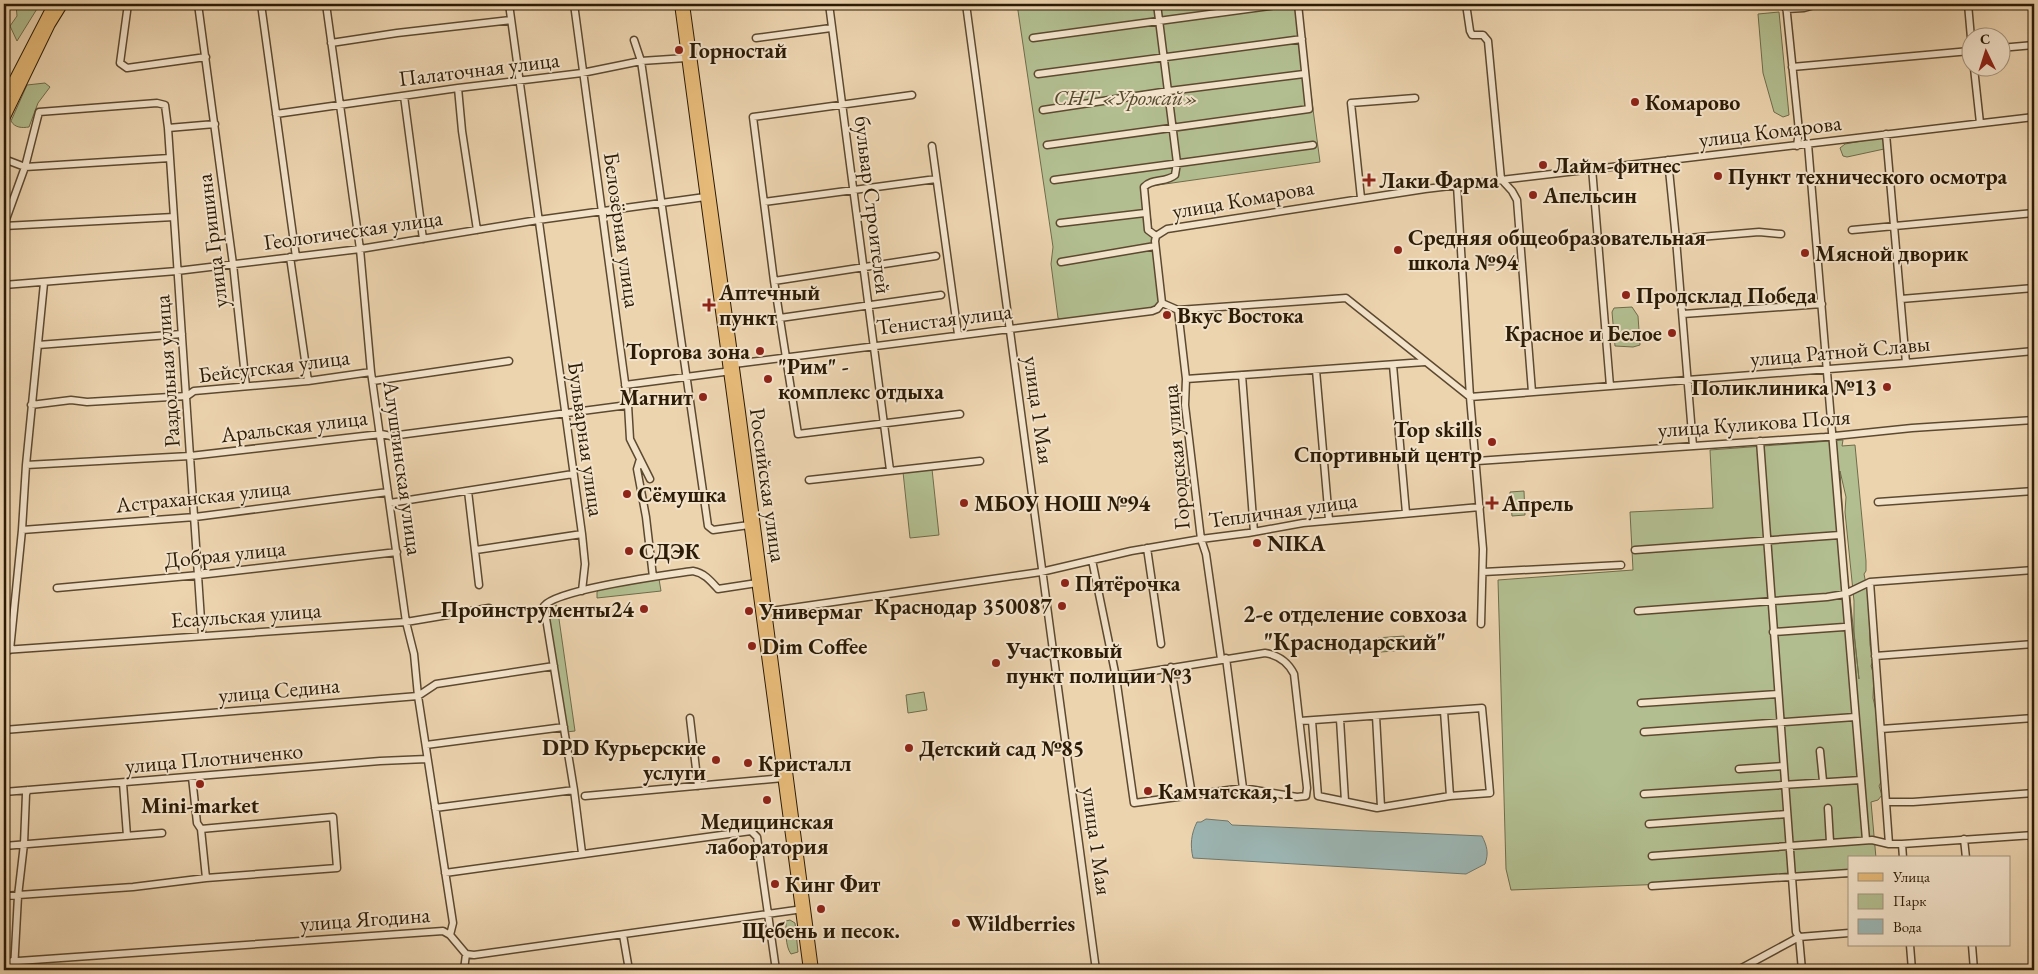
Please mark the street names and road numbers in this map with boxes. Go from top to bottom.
street label: Палаточная улица [397,45,561,93]
street label: улица Комарова [1697,108,1843,154]
street label: бульвар Строителей [848,114,898,296]
street label: Белозёрная улица [597,150,647,310]
street label: улица Гришина [189,172,235,310]
street label: улица Комарова [1170,172,1316,226]
street label: Геологическая улица [262,203,445,257]
street label: Раздольная улица [147,293,187,448]
street label: Тенистая улица [875,296,1014,342]
street label: улица Ратной Славы [1749,329,1931,373]
street label: Бейсугская улица [197,342,352,390]
street label: улица 1 Мая [1017,354,1061,466]
street label: Бульварная улица [561,359,611,519]
street label: Алуштинская улица [376,378,430,557]
street label: Городская улица [1155,383,1197,531]
street label: улица Куликова Поля [1657,402,1852,444]
street label: Аральская улица [218,403,369,450]
street label: Российская улица [743,406,793,564]
street label: Астраханская улица [113,472,292,520]
street label: Тепличная улица [1207,485,1359,535]
street label: Добрая улица [163,533,287,575]
street label: Есаульская улица [170,595,322,635]
street label: улица Седина [217,670,341,710]
street label: улица Плотниченко [124,736,304,780]
street label: улица 1 Мая [1075,785,1119,897]
street label: улица Ягодина [299,900,431,938]

